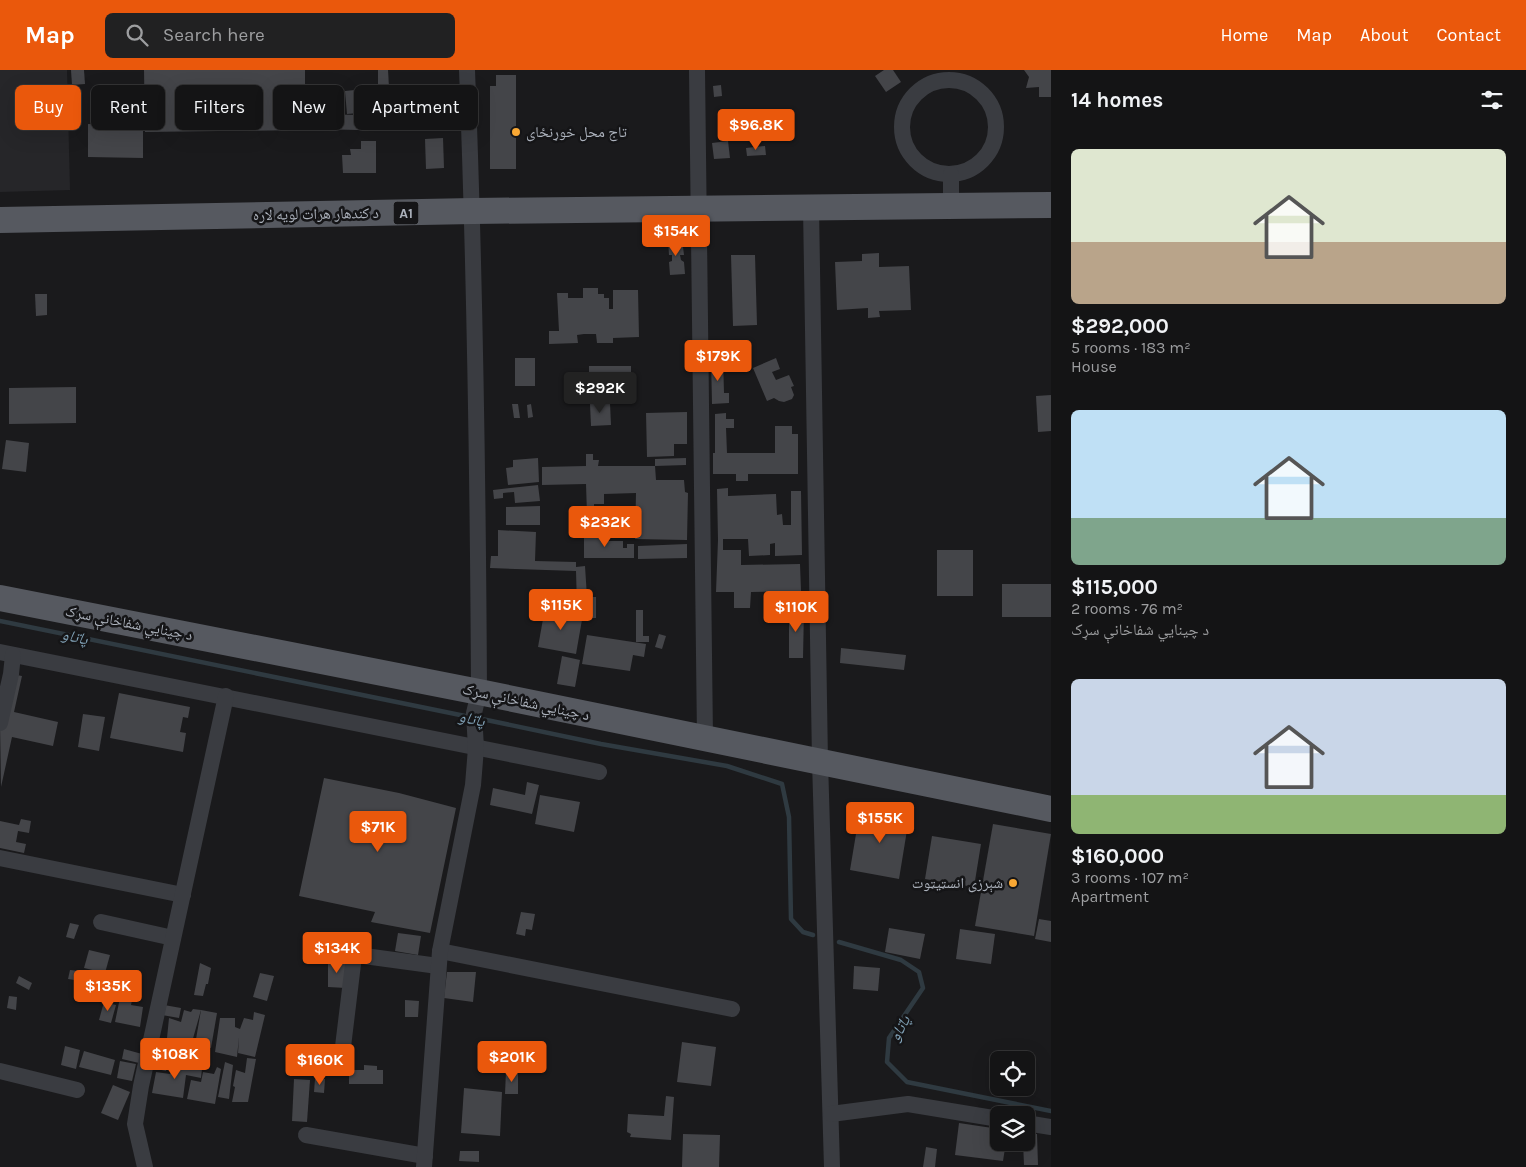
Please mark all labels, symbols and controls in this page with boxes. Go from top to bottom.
search box [105,13,455,58]
text: Map [25,21,75,49]
icon: search [123,21,151,49]
text: Search here [163,24,265,46]
text: Home [1220,24,1268,46]
text: Map [1296,24,1332,46]
text: About [1360,24,1409,46]
text: Contact [1437,24,1501,46]
chip: Buy [15,85,81,130]
chip: Rent [91,85,165,130]
chip: Filters [175,85,263,130]
chip: New [273,85,344,130]
chip: Apartment [354,85,478,130]
icon: filters [1478,86,1506,114]
text: 14 homes [1071,88,1163,112]
pin: $96.8K [715,108,797,151]
text: $96.8K [729,115,783,134]
place label: تاج محل خوړنځای [526,123,627,142]
marker: تاج محل خوړنځای [510,126,522,138]
icon: home [1244,182,1334,272]
road number: A1 [394,202,418,224]
street label: د کندهار هرات لویه لاره [253,204,379,224]
pin: $154K [641,214,711,257]
text: $154K [653,221,699,240]
text: $292,000 [1071,314,1169,338]
text: 5 rooms · 183 m² [1071,338,1191,357]
pin: $179K [683,340,753,382]
text: $179K [696,346,740,365]
text: House [1071,357,1117,376]
pin: $292K [565,372,635,414]
text: $292K [575,378,625,397]
icon: home [1244,443,1334,533]
pin: $232K [570,506,640,548]
text: $232K [580,512,630,531]
text: $115,000 [1071,575,1158,599]
pin: $115K [526,588,596,631]
pin: $110K [761,590,831,633]
text: $115K [540,595,582,614]
text: $110K [774,597,818,616]
text: 2 rooms · 76 m² [1071,599,1183,618]
street label: د چينايي شفاخانې سړک [63,602,194,649]
text: د چينايي شفاخانې سړک [1071,620,1209,639]
water label: پاتاو [59,624,90,649]
street label: د چينايي شفاخانې سړک [460,680,591,729]
water label: پاتاو [456,706,487,731]
icon: home [1244,712,1334,802]
pin: $155K [845,802,915,844]
text: $155K [857,808,903,827]
pin: $71K [348,810,408,853]
text: $71K [360,817,396,836]
text: $160,000 [1071,844,1164,868]
text: 3 rooms · 107 m² [1071,868,1189,887]
place label: شېرزی انسټيټوت [912,874,1003,893]
marker: شېرزی انسټيټوت [1007,877,1019,889]
text: Apartment [1071,887,1149,906]
pin: $134K [302,932,372,974]
text: $134K [314,938,360,957]
pin: $135K [73,970,143,1012]
text: $135K [85,976,131,995]
water label: پاتاو [884,1012,915,1045]
pin: $108K [140,1038,210,1080]
pin: $201K [477,1040,547,1083]
text: $108K [151,1044,199,1063]
pin: $160K [285,1044,355,1086]
text: $201K [489,1047,536,1066]
text: $160K [296,1050,344,1069]
map controls [990,1051,1035,1151]
button: locate [990,1051,1035,1096]
button: layers [990,1106,1035,1151]

